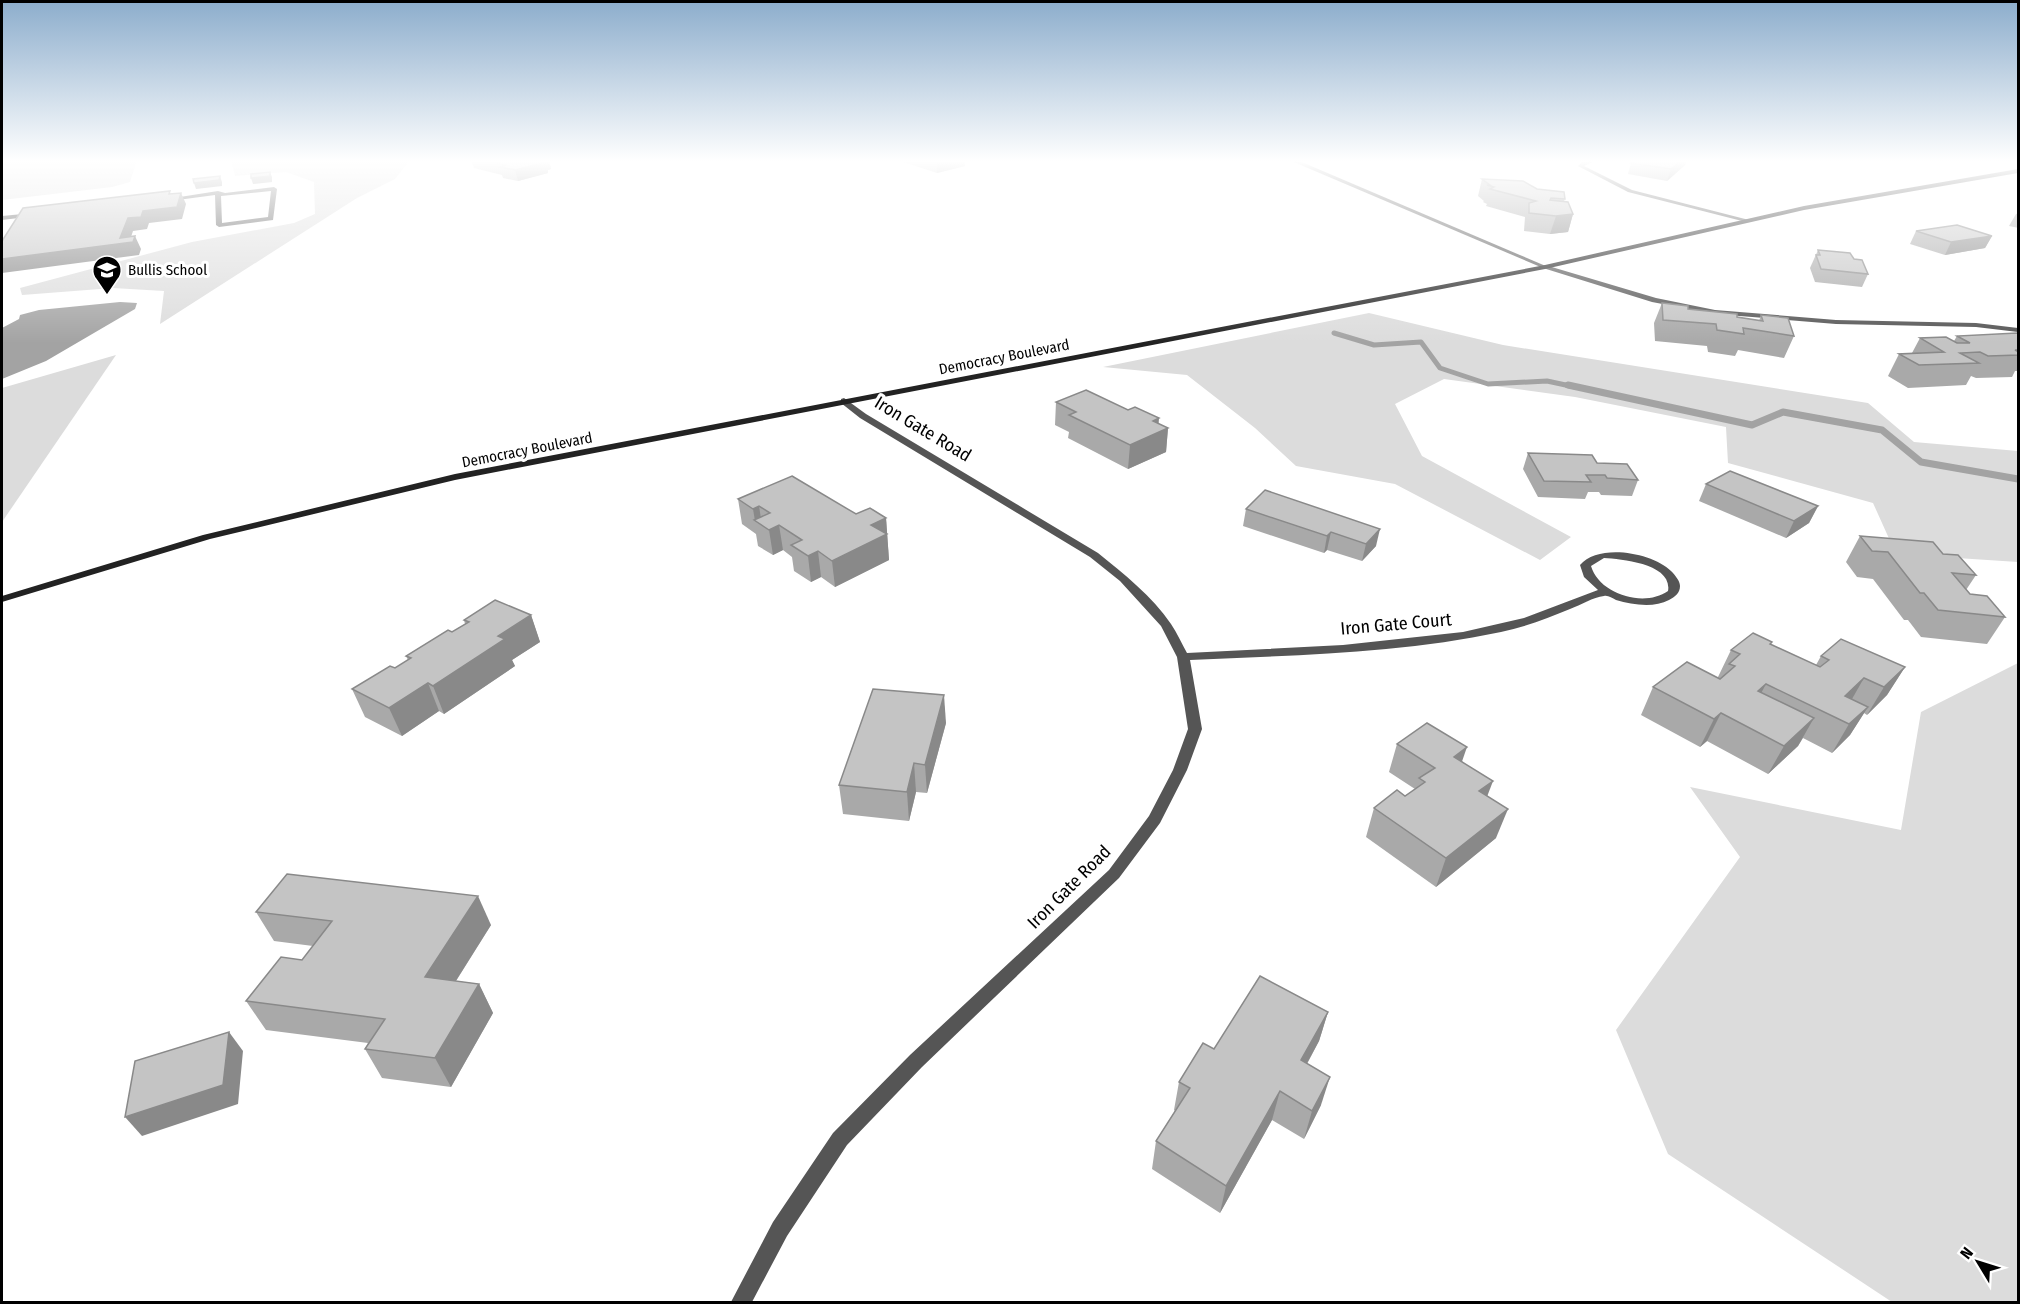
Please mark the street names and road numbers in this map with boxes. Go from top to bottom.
street label: Democracy Boulevard [937,336,1071,378]
street label: Iron Gate Road [871,392,975,466]
street label: Democracy Boulevard [460,429,594,471]
street label: Iron Gate Court [1340,608,1453,640]
street label: Iron Gate Road [1023,841,1115,933]

